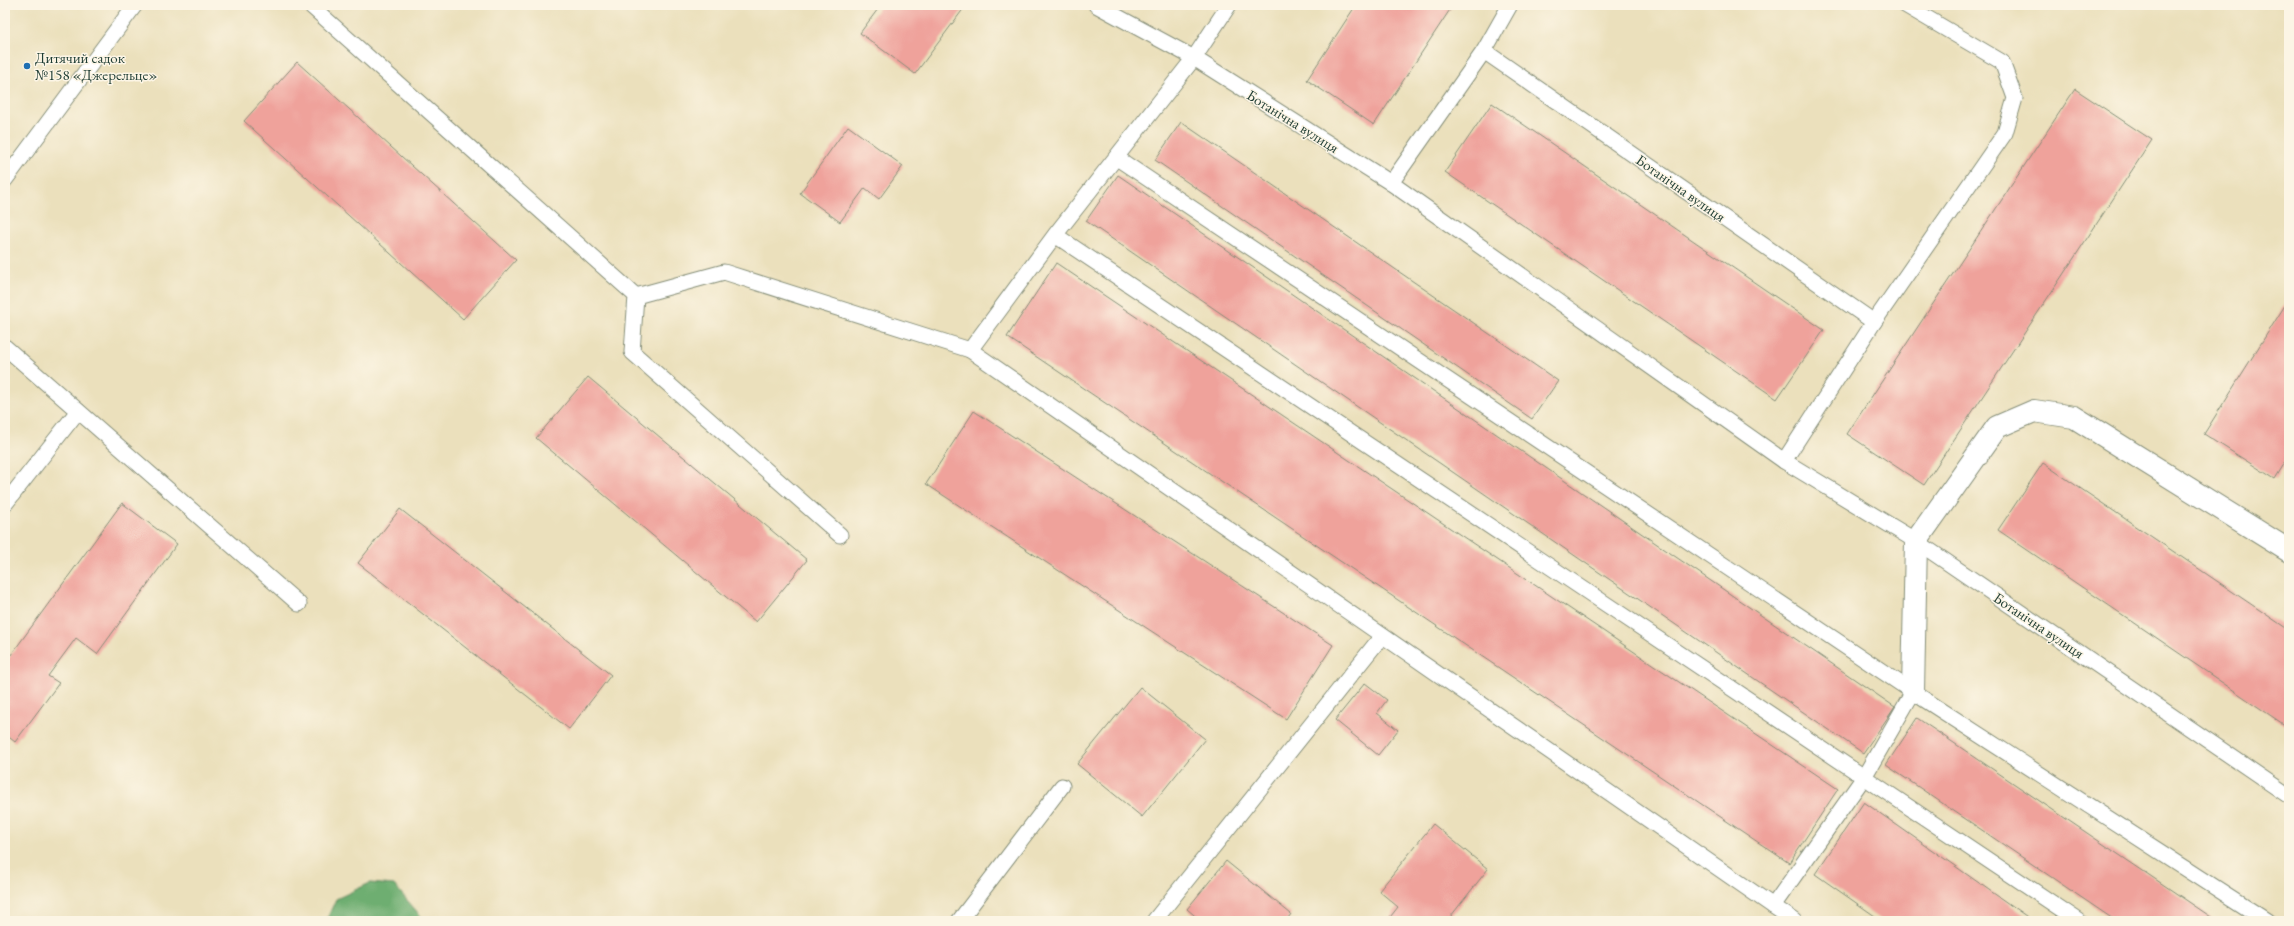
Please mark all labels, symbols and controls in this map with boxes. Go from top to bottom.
place label: Дитячий садок №158 «Джерельце» [35,48,157,84]
marker: Дитячий садок №158 «Джерельце» [22,61,32,71]
street label: Ботанічна вулиця [1243,85,1343,157]
street label: Ботанічна вулиця [1632,150,1730,226]
street label: Ботанічна вулиця [1990,588,2088,662]

